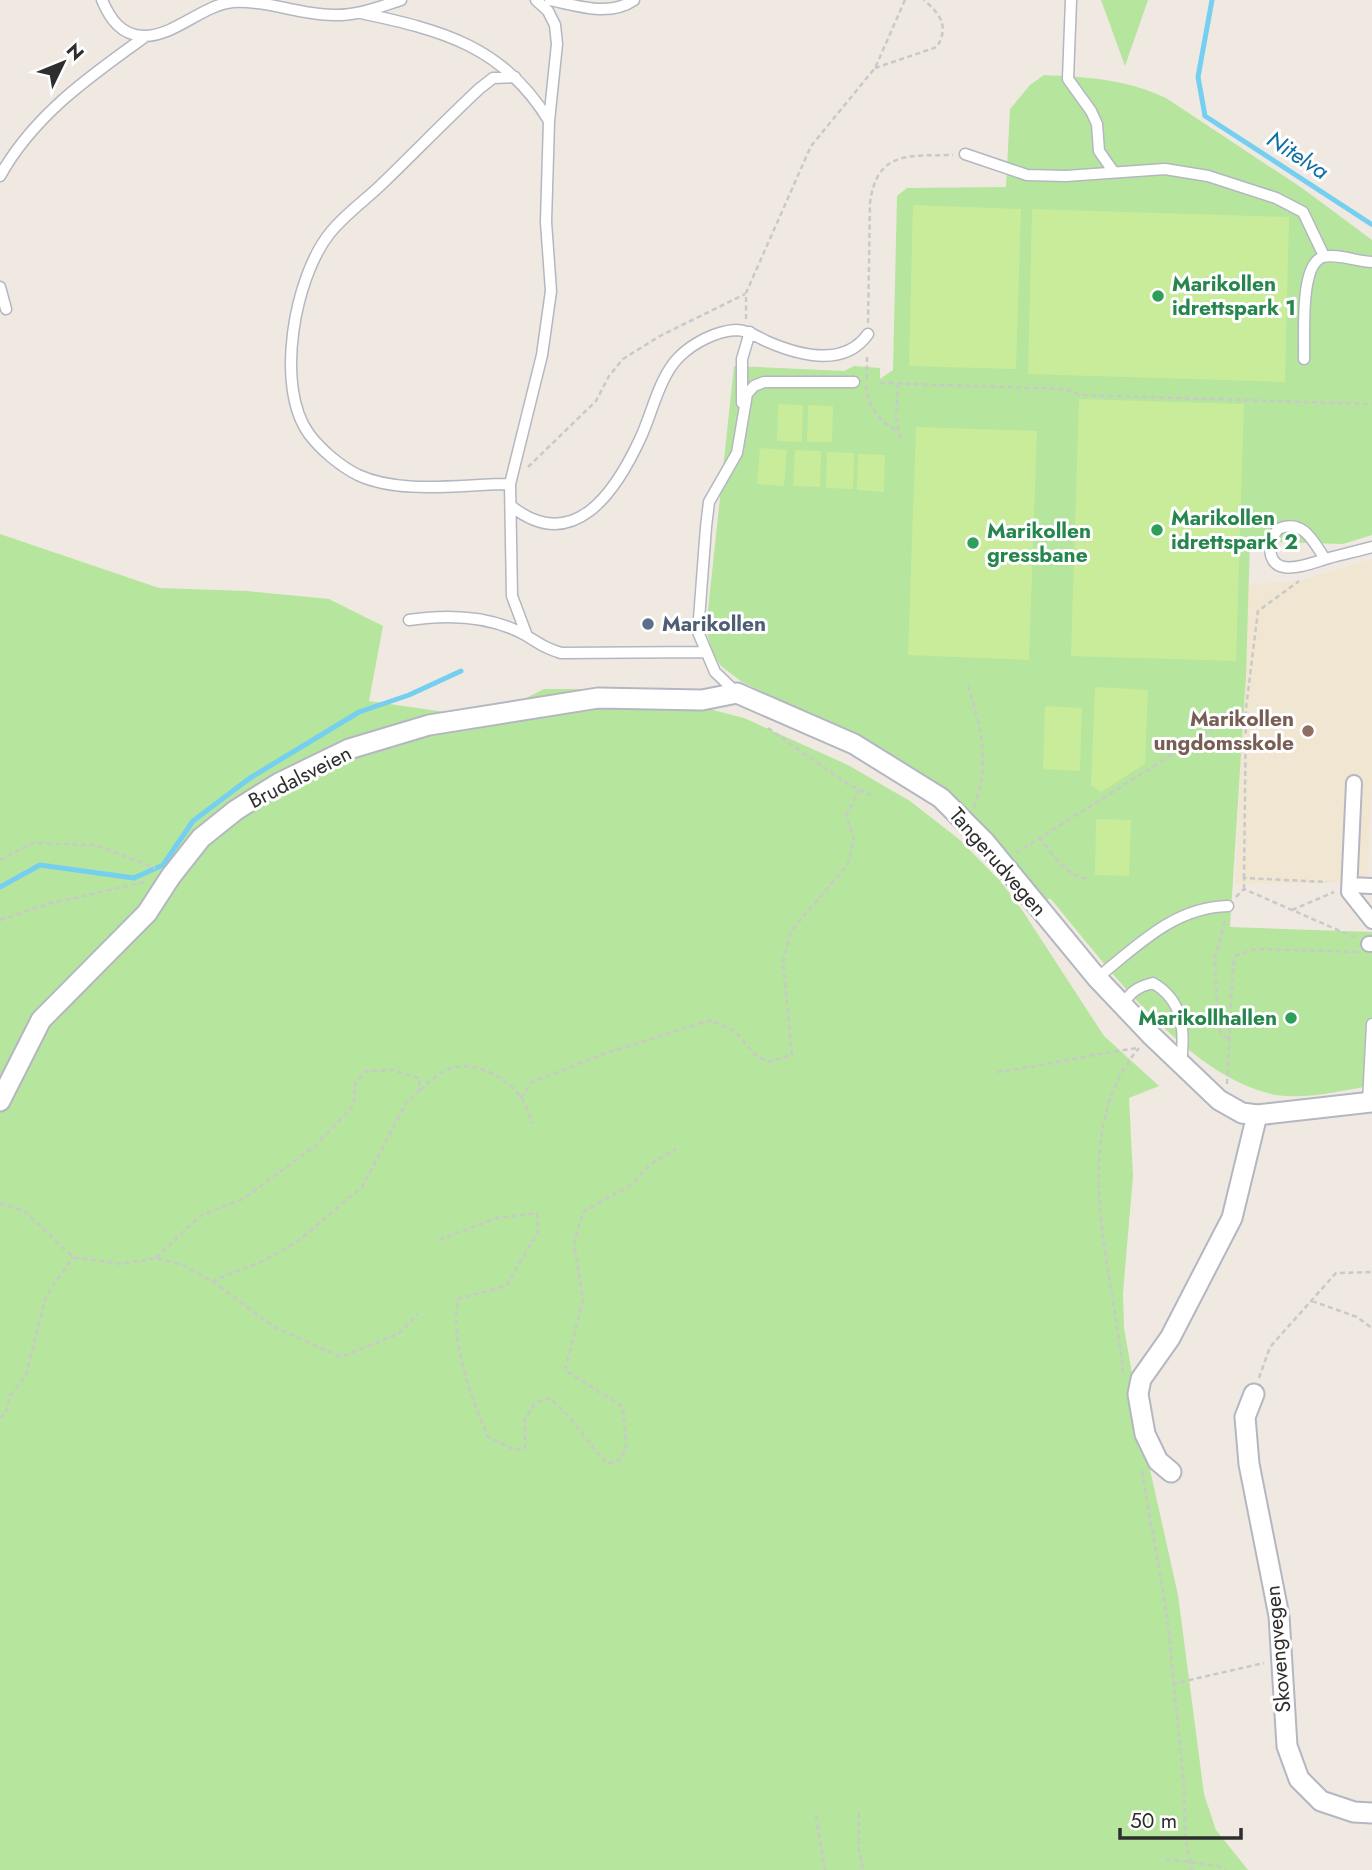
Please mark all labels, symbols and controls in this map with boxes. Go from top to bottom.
north arrow [28,28,98,98]
text: N [60,37,90,66]
water label: Nitelva [1260,122,1336,188]
place label: Marikollen idrettspark 1 [1172,269,1296,323]
marker: Marikollen idrettspark 1 [1150,288,1166,304]
place label: Marikollen idrettspark 2 [1171,503,1298,557]
place label: Marikollen gressbane [987,516,1091,570]
marker: Marikollen idrettspark 2 [1149,522,1165,538]
marker: Marikollen gressbane [965,535,981,551]
place label: Marikollen [662,609,766,639]
marker: Marikollen [640,616,656,632]
place label: Marikollen ungdomsskole [1153,704,1294,758]
marker: Marikollen ungdomsskole [1300,723,1316,739]
street label: Brudalsveien [243,738,357,816]
street label: Tangerudvegen [942,801,1054,923]
place label: Marikollhallen [1138,1003,1277,1033]
marker: Marikollhallen [1283,1010,1299,1026]
street label: Skovengvegen [1257,1584,1299,1714]
scale bar [1120,1797,1241,1841]
text: 50 m [1130,1806,1177,1836]

